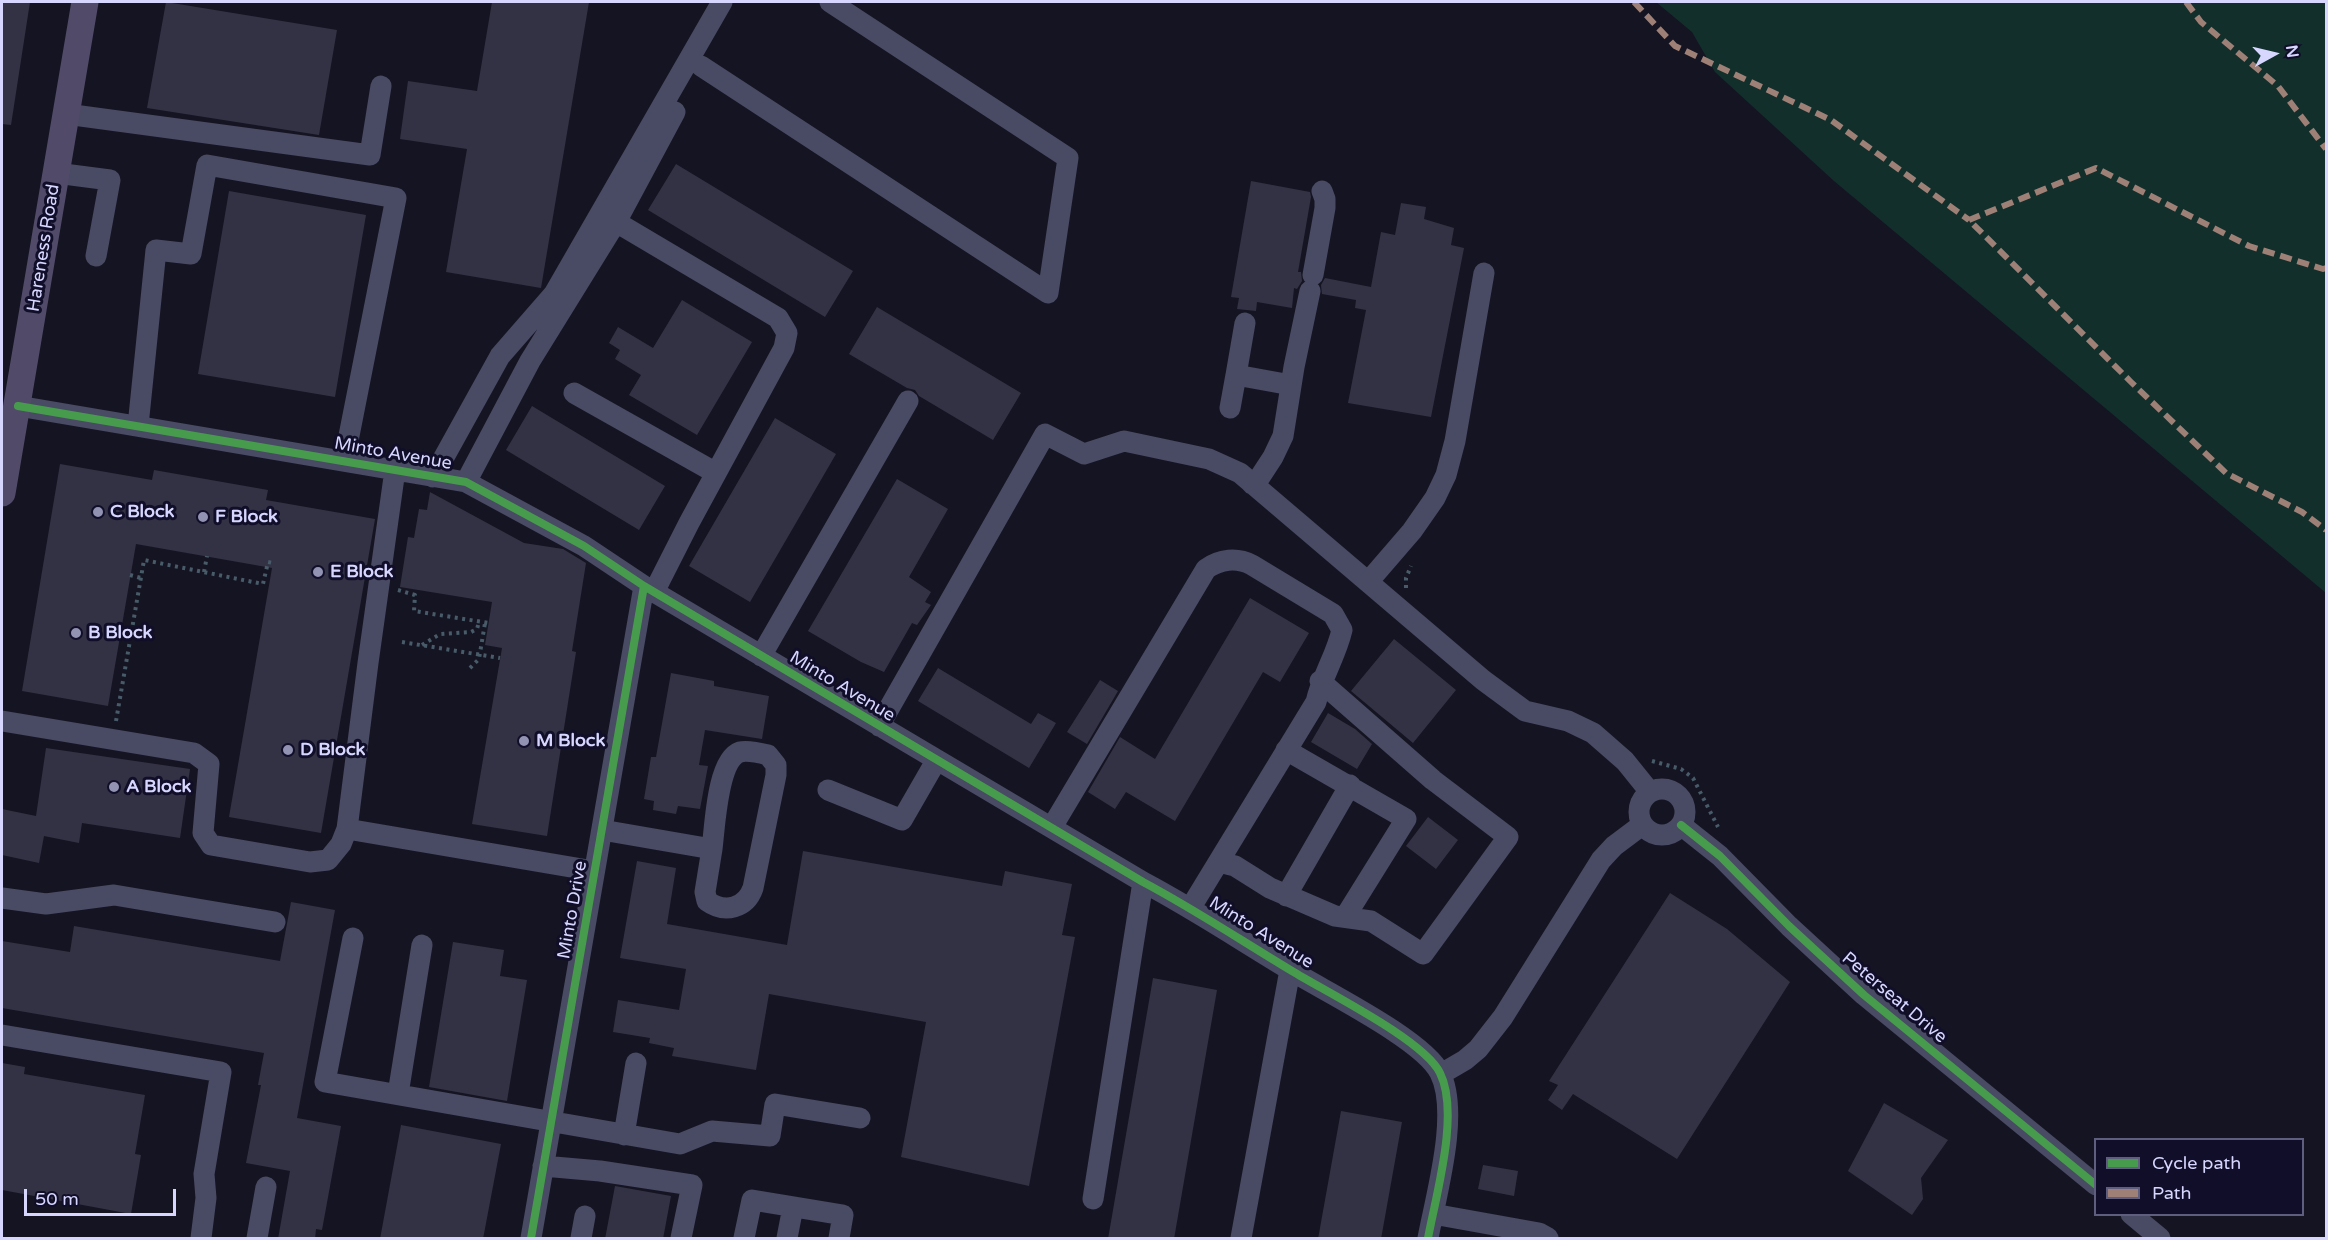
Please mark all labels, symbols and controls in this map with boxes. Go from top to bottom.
north arrow [2244,24,2304,84]
text: N [2281,44,2303,59]
street label: Hareness Road [23,183,65,313]
street label: Minto Avenue [332,433,454,475]
place label: C Block [110,501,174,523]
marker: C Block [91,505,105,519]
place label: F Block [215,506,278,528]
marker: F Block [196,510,210,524]
place label: E Block [330,561,393,583]
marker: E Block [311,565,325,579]
place label: B Block [88,622,152,644]
marker: B Block [69,626,83,640]
street label: Minto Avenue [785,647,899,727]
place label: M Block [536,730,605,752]
marker: M Block [517,734,531,748]
place label: D Block [300,739,365,761]
marker: D Block [281,743,295,757]
place label: A Block [126,776,191,798]
marker: A Block [107,780,121,794]
street label: Minto Drive [554,859,592,961]
street label: Minto Avenue [1205,892,1317,974]
street label: Peterseat Drive [1837,948,1951,1048]
legend [2094,1138,2304,1216]
text: Cycle path [2152,1152,2241,1174]
scale bar [27,1177,178,1215]
text: Path [2152,1182,2191,1204]
text: 50 m [35,1188,79,1210]

